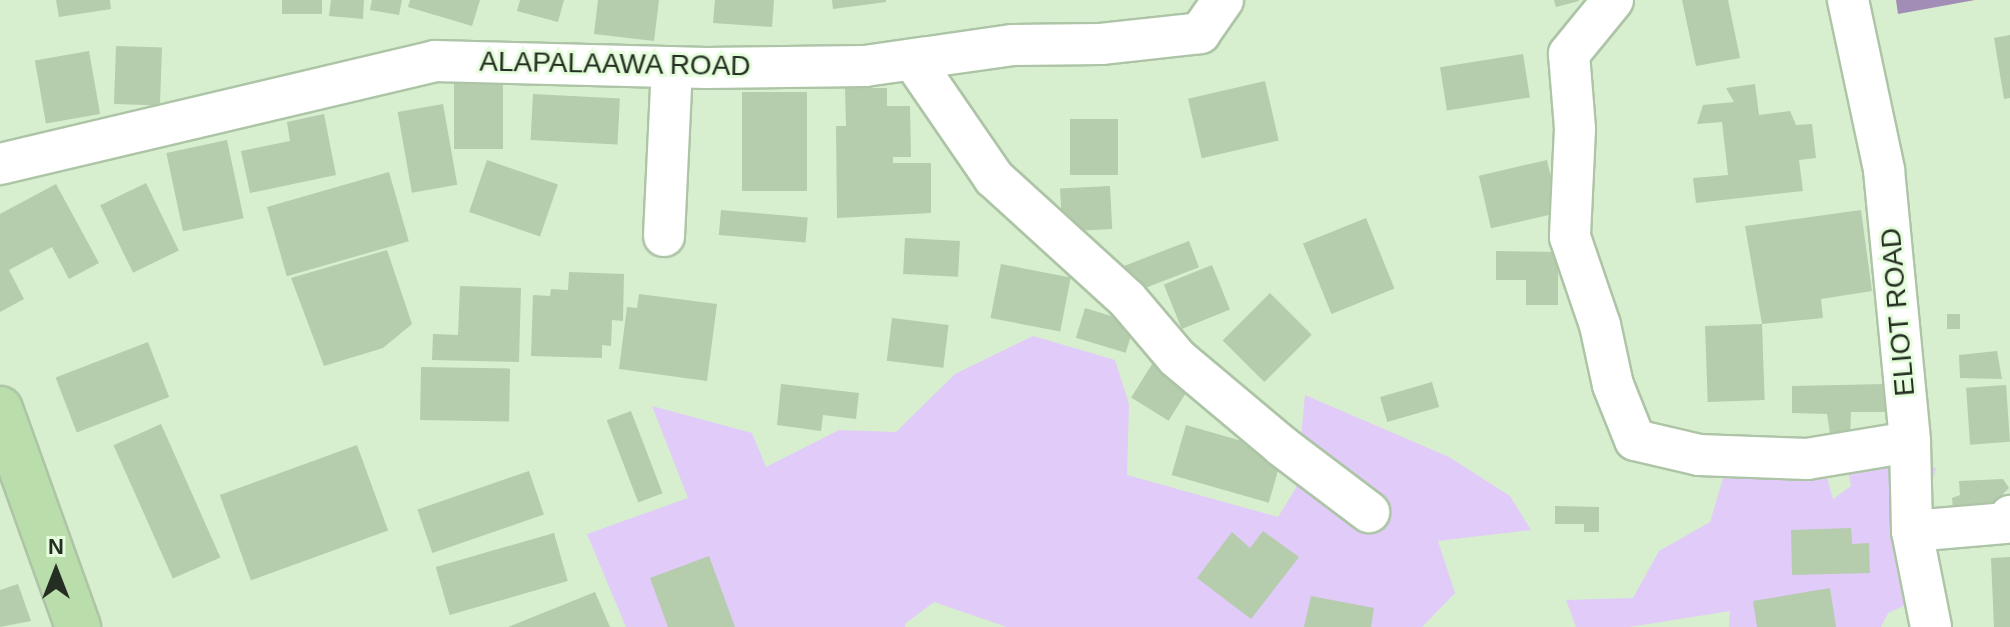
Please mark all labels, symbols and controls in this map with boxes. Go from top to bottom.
street label: ALAPALAAWA ROAD [478,45,752,83]
street label: ELIOT ROAD [1874,226,1922,398]
north arrow [16,531,96,611]
text: N [48,534,64,559]

